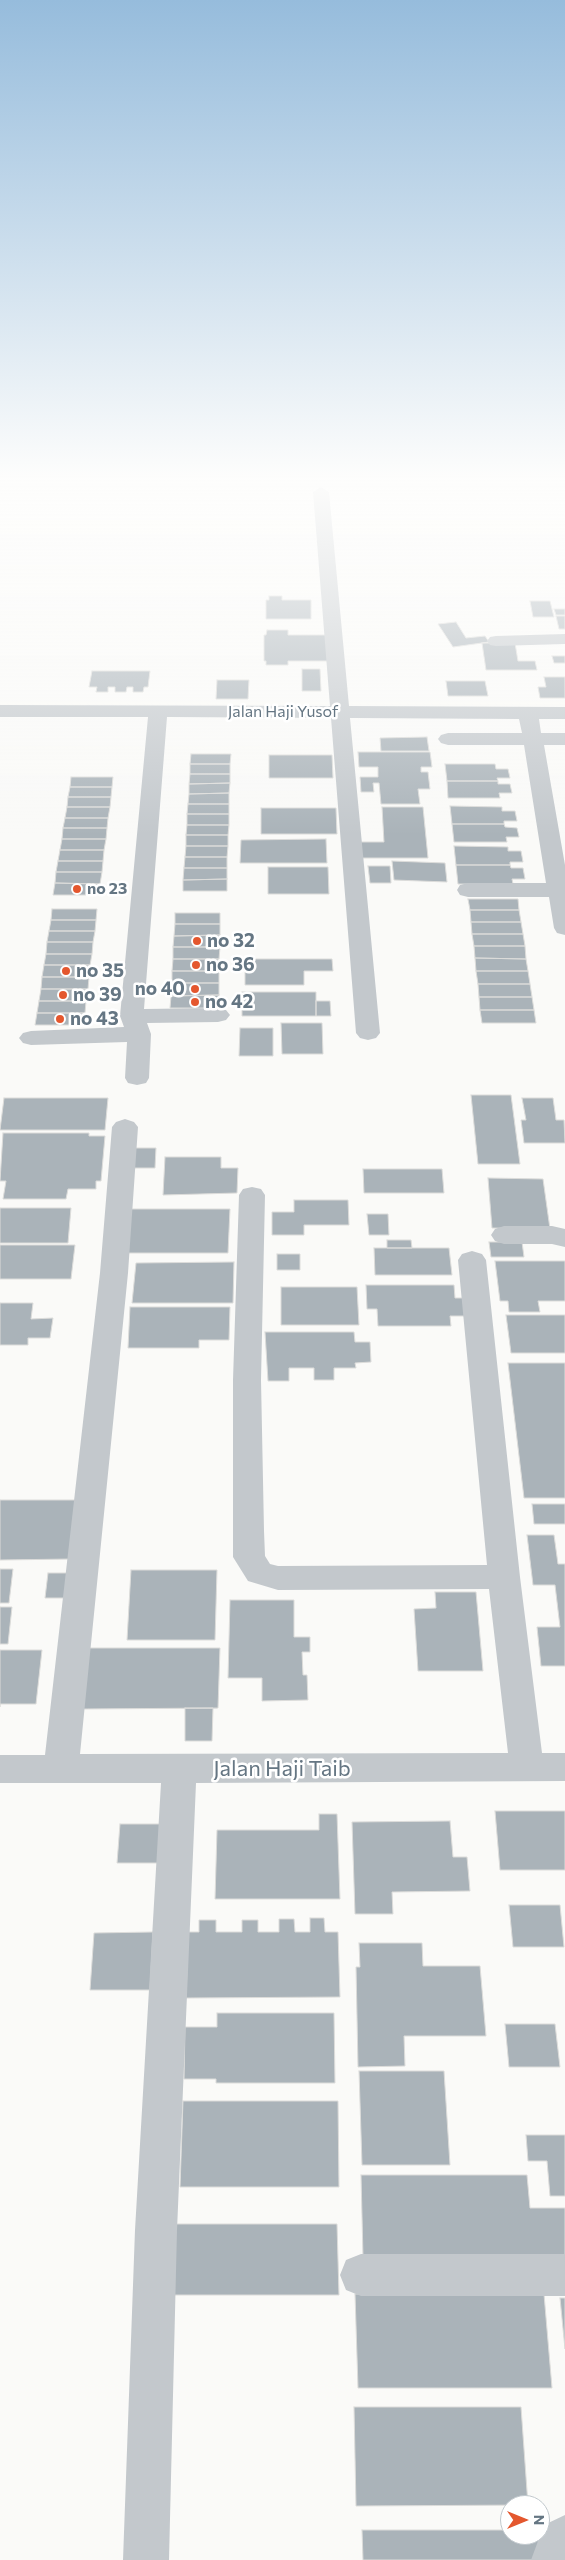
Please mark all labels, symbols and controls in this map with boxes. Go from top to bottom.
street label: Jalan Haji Yusof [228,702,338,722]
place label: no 23 [87,879,127,899]
marker: no 23 [71,883,83,895]
place label: no 32 [207,930,255,952]
marker: no 32 [191,935,203,947]
place label: no 36 [206,954,255,976]
marker: no 36 [190,959,202,971]
place label: no 35 [76,960,124,982]
marker: no 35 [60,965,72,977]
place label: no 40 [135,978,185,1000]
marker: no 40 [189,983,201,995]
place label: no 39 [73,984,122,1006]
marker: no 39 [57,989,69,1001]
place label: no 42 [205,991,253,1013]
marker: no 42 [189,996,201,1008]
place label: no 43 [70,1008,119,1030]
marker: no 43 [54,1013,66,1025]
street label: Jalan Haji Taib [213,1756,351,1782]
north arrow [500,2495,550,2545]
text: N [531,2515,548,2525]

